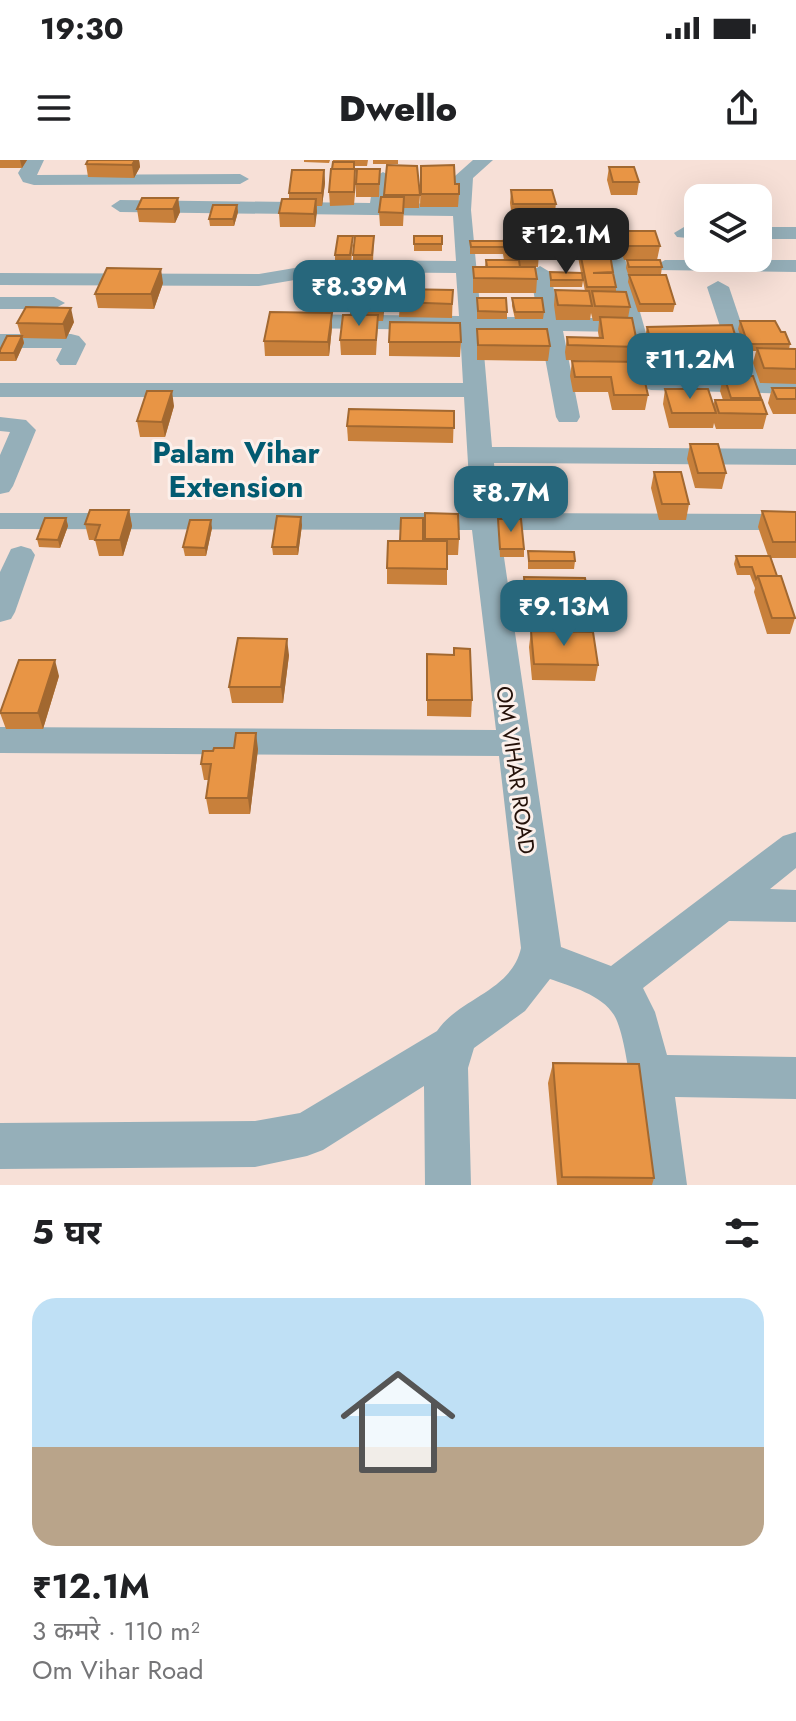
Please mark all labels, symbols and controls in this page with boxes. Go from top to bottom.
text: 19:30 [40,7,124,50]
text: Dwello [339,82,457,134]
icon: menu [32,86,76,130]
icon: share [720,86,764,130]
map controls [684,184,772,272]
button: layers [684,184,772,272]
pin: ₹12.1M [501,208,631,276]
text: ₹12.1M [521,215,611,253]
pin: ₹8.39M [294,260,424,328]
text: ₹8.39M [311,267,407,305]
pin: ₹11.2M [625,333,755,401]
text: ₹11.2M [645,340,735,378]
district label: Palam Vihar Extension [152,431,321,508]
pin: ₹8.7M [455,466,567,534]
text: ₹8.7M [472,473,550,511]
pin: ₹9.13M [499,580,629,648]
text: ₹9.13M [518,587,610,625]
street label: OM VIHAR ROAD [488,684,544,856]
text: 5 घर [32,1208,101,1257]
icon: filters [720,1211,764,1255]
icon: home [326,1350,470,1494]
text: ₹12.1M [32,1562,150,1611]
text: 3 कमरे · 110 m² [32,1612,200,1650]
text: Om Vihar Road [32,1651,204,1689]

